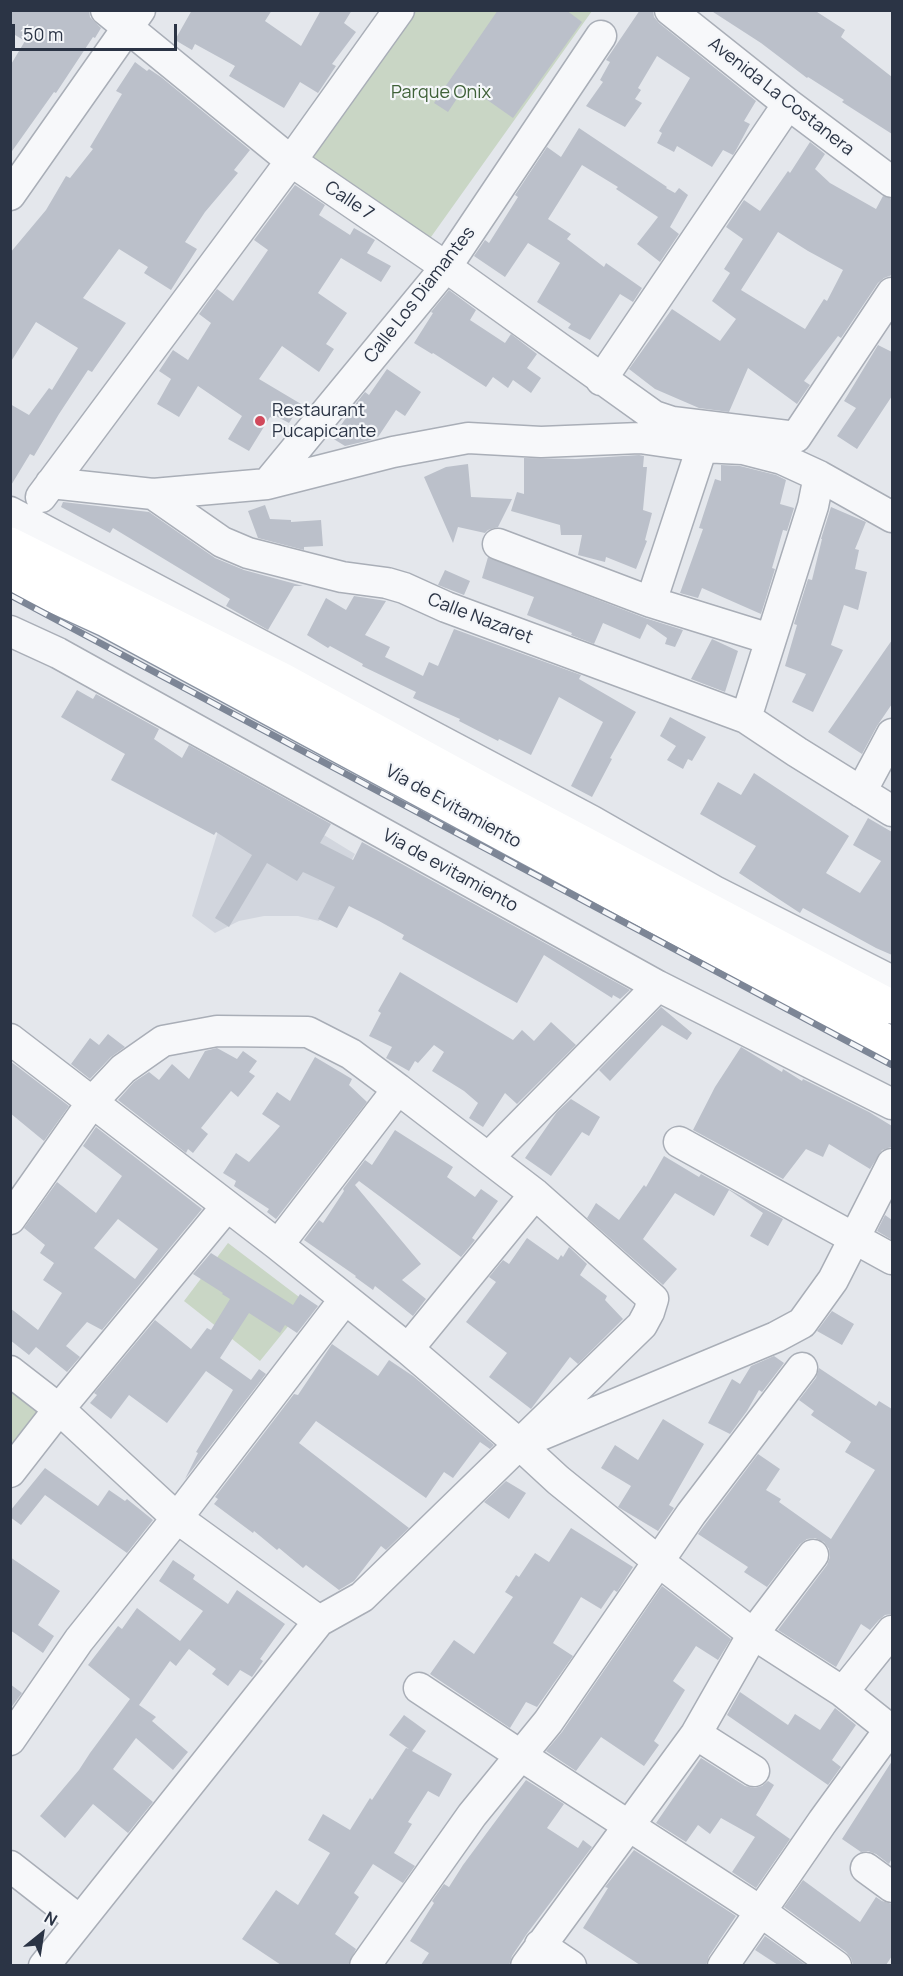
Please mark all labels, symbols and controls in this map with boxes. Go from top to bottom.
scale bar [15,12,180,50]
text: 50 m [23,22,63,46]
street label: Avenida La Costanera [704,33,858,161]
park label: Parque Onix [391,82,491,104]
street label: Calle 7 [320,177,378,225]
street label: Calle Los Diamantes [360,222,480,368]
place label: Restaurant Pucapicante [272,400,376,442]
marker: Restaurant Pucapicante [253,414,267,428]
street label: Calle Nazaret [424,589,536,649]
street label: Vía de Evitamiento [381,761,525,853]
street label: Via de evitamiento [378,825,522,917]
north arrow [12,1904,72,1964]
text: N [41,1906,61,1931]

